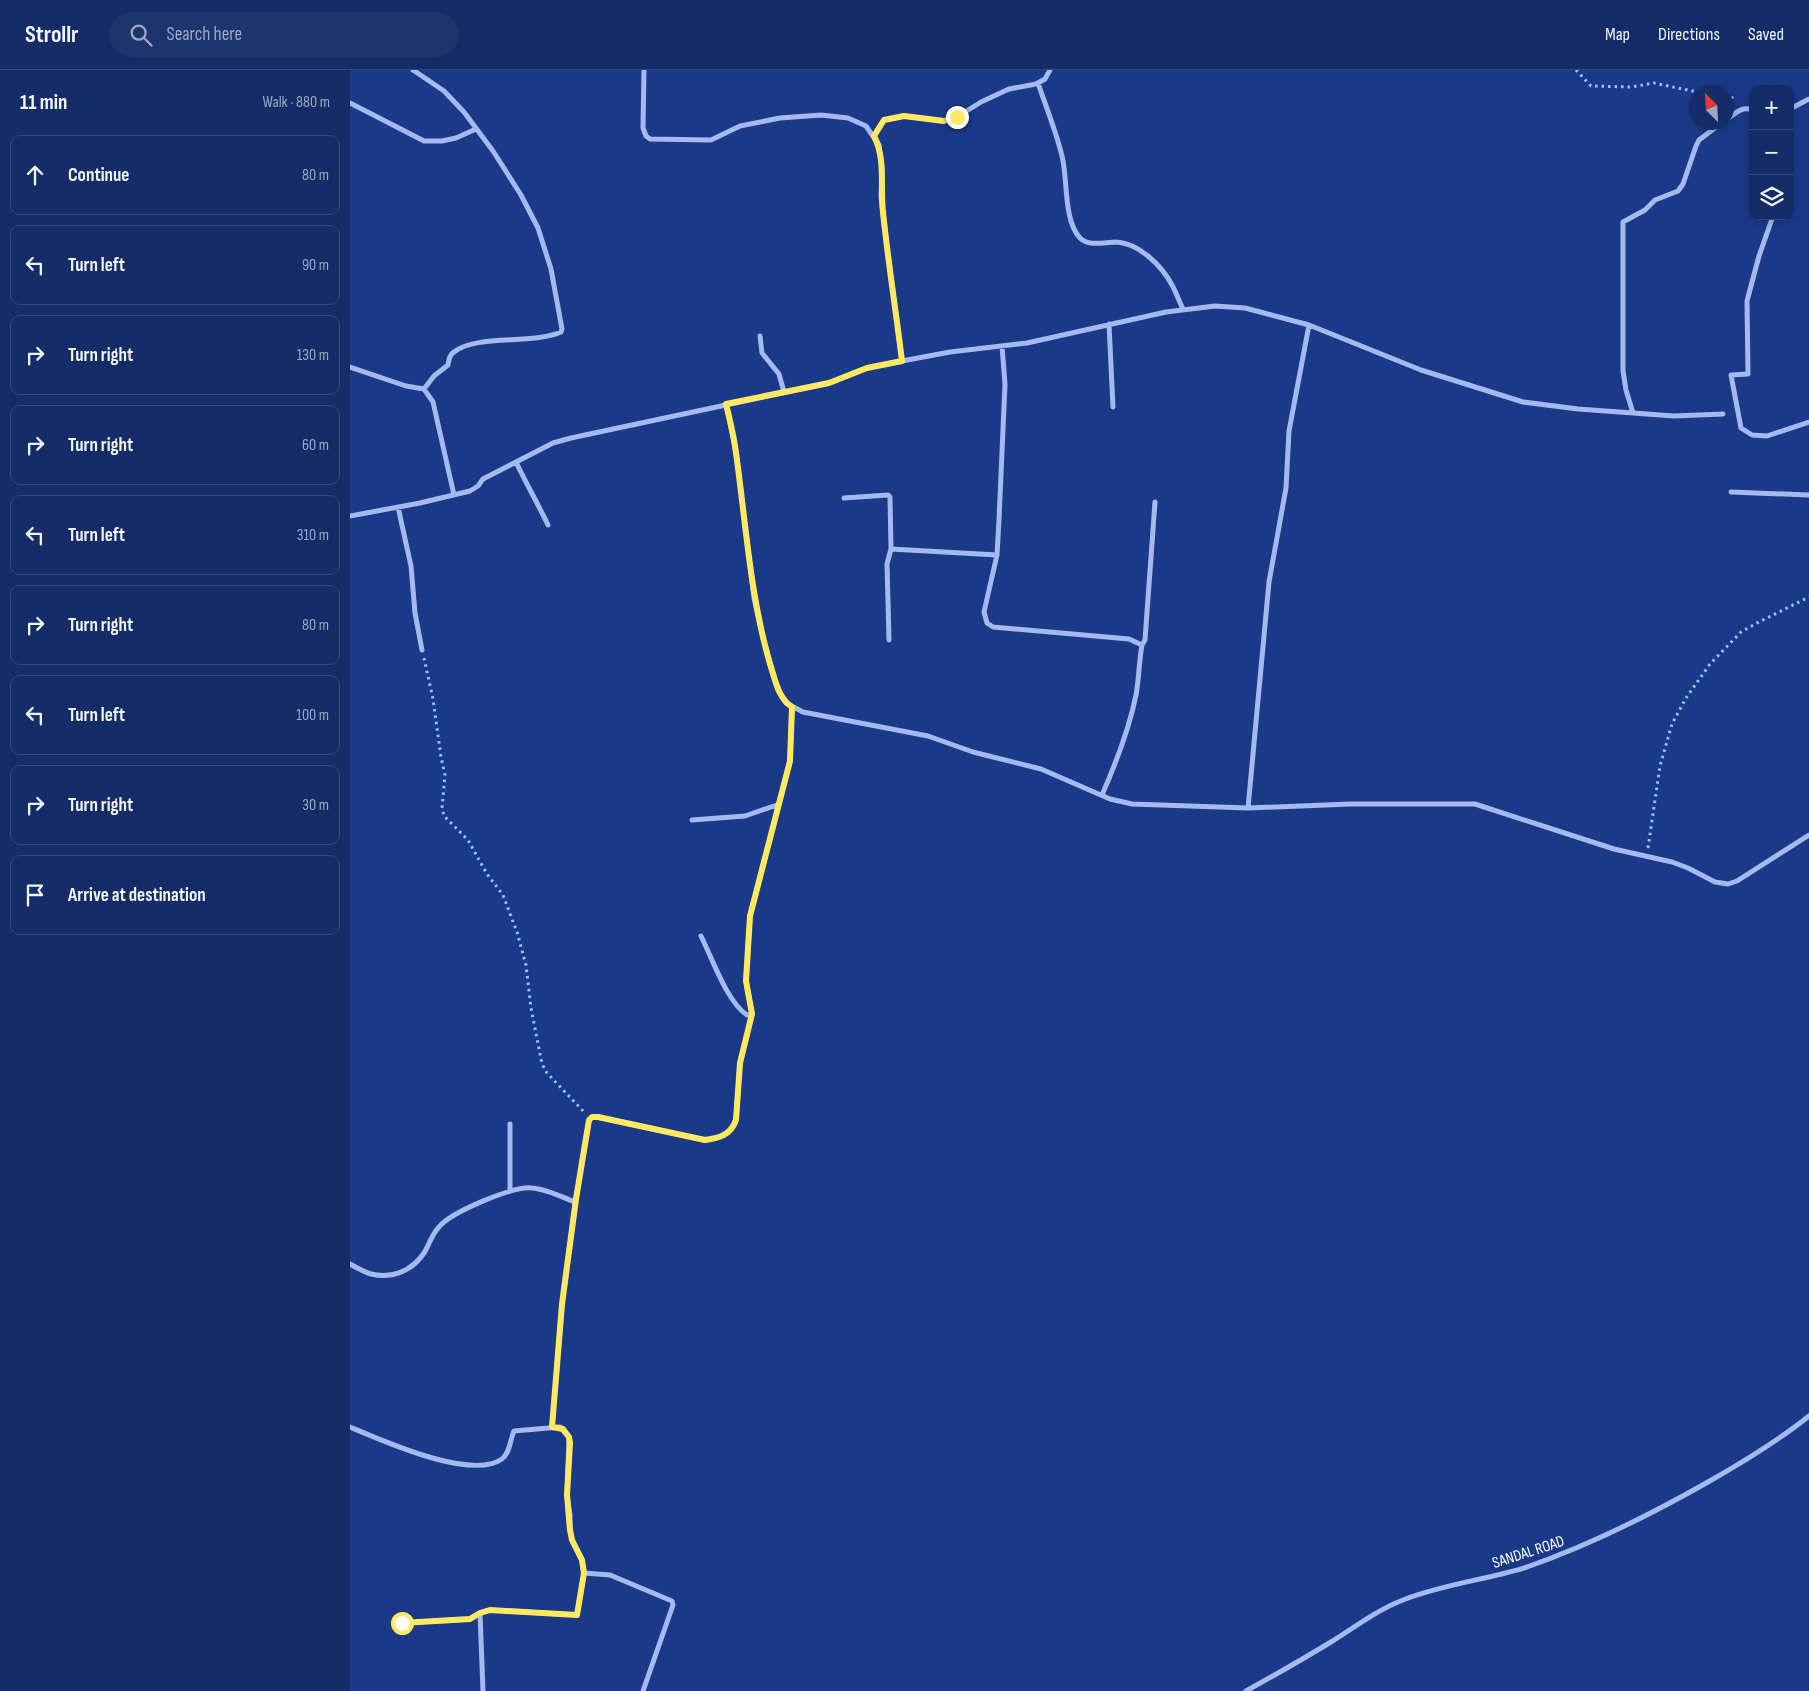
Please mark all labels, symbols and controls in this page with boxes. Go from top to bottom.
search box [109,12,459,57]
text: Strollr [25,20,79,49]
icon: search [127,21,155,49]
text: Search here [167,23,242,46]
text: Map [1605,24,1630,45]
text: Directions [1658,24,1720,45]
text: Saved [1748,24,1784,45]
north arrow [1689,85,1734,130]
map controls [1749,85,1794,220]
button: + [1749,85,1794,130]
text: 11 min [20,90,67,115]
text: Walk · 880 m [263,93,330,112]
route end [946,106,969,129]
button: − [1749,130,1794,175]
icon: ahead [21,161,49,189]
text: Continue [68,164,129,187]
text: 80 m [302,166,329,185]
button: layers [1749,175,1794,220]
icon: left [21,251,49,279]
text: Turn left [68,254,125,277]
text: 90 m [302,256,329,275]
icon: right [21,341,49,369]
text: Turn right [68,344,133,367]
text: 130 m [297,346,329,365]
icon: right [21,431,49,459]
text: Turn right [68,434,133,457]
text: 60 m [302,436,329,455]
icon: left [21,521,49,549]
text: Turn left [68,524,125,547]
text: 310 m [297,526,329,545]
icon: right [21,611,49,639]
text: Turn right [68,614,133,637]
text: 80 m [302,616,329,635]
icon: left [21,701,49,729]
text: Turn left [68,704,125,727]
text: 100 m [296,706,329,725]
icon: right [21,791,49,819]
text: Turn right [68,794,133,817]
text: 30 m [302,796,329,815]
icon: arrive [21,881,49,909]
text: Arrive at destination [68,884,206,907]
street label: SANDAL ROAD [1490,1532,1567,1573]
route start [391,1612,414,1635]

